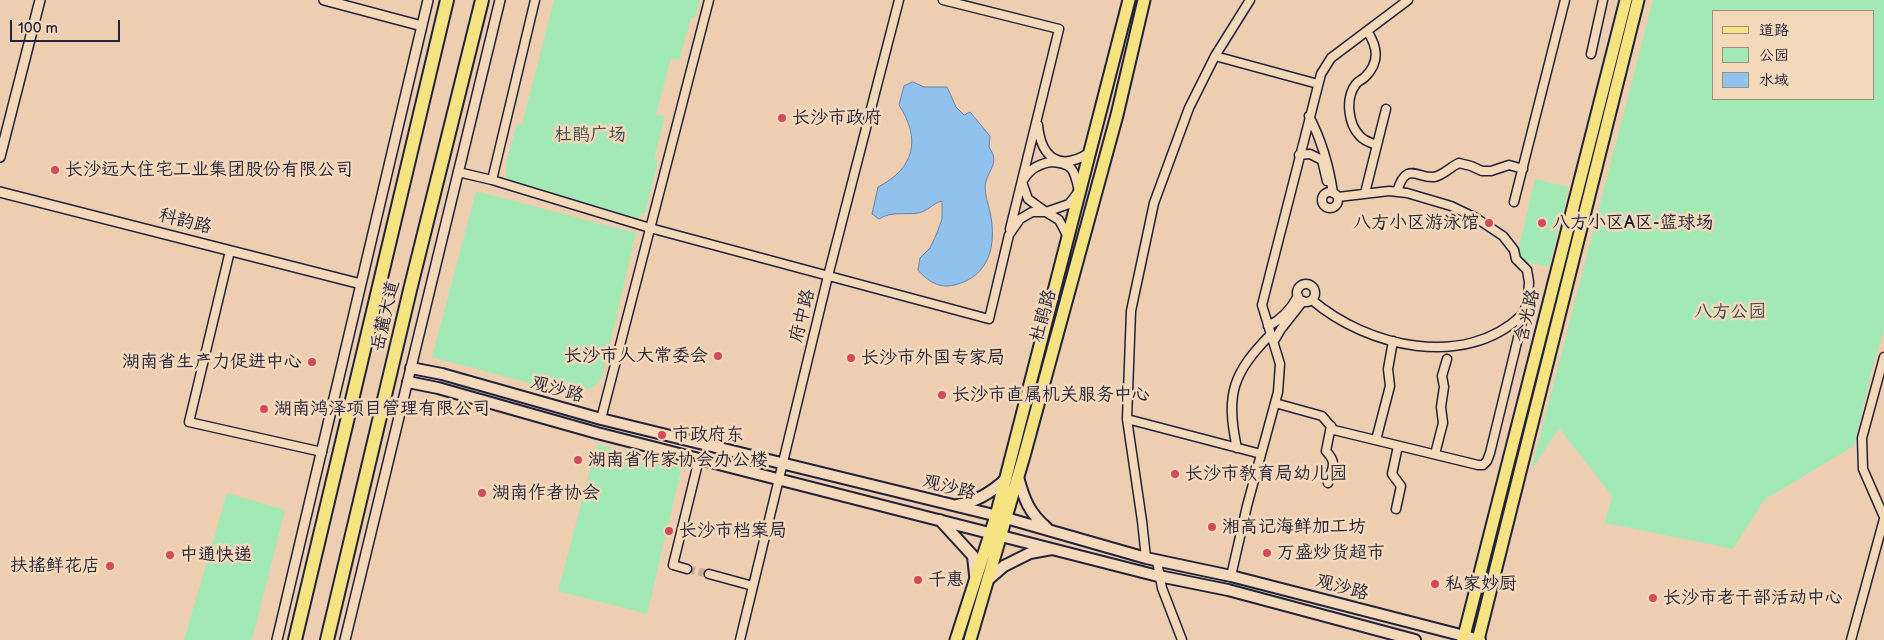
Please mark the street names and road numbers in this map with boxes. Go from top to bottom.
street label: 科韵路 [156,205,214,239]
street label: 岳麓大道 [367,278,405,354]
street label: 府中路 [786,287,820,345]
street label: 杜鹃路 [1027,287,1061,345]
street label: 含光路 [1511,287,1545,345]
street label: 观沙路 [528,372,586,408]
street label: 观沙路 [920,471,978,505]
street label: 观沙路 [1313,571,1371,605]

